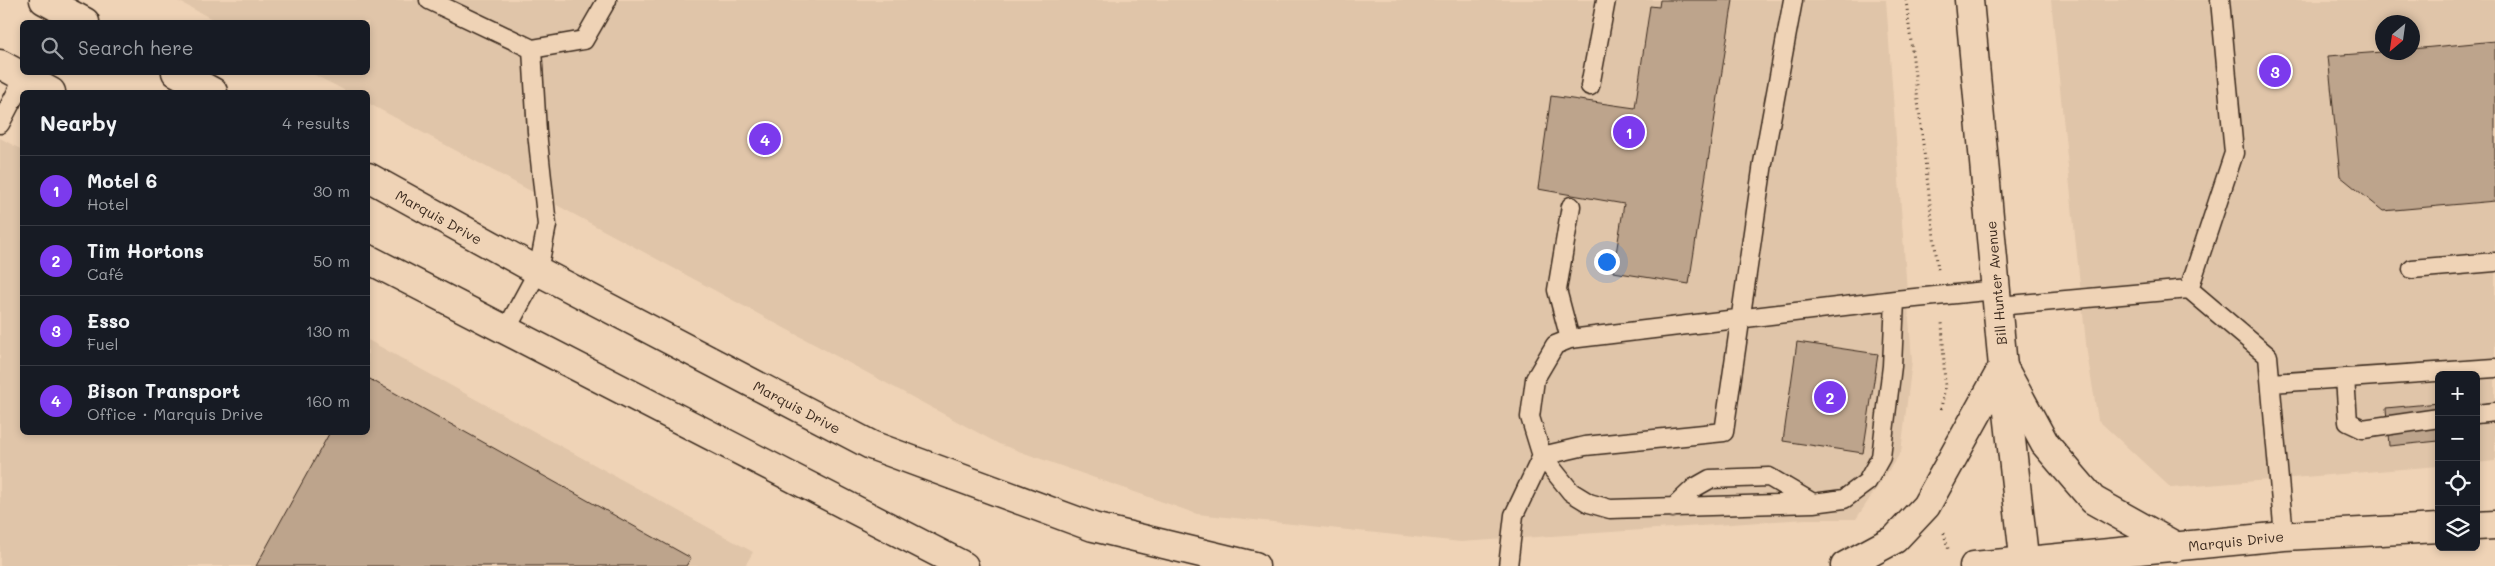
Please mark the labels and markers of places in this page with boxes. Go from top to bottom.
pin: 3 [2259,52,2291,90]
pin: 1 [1613,113,1645,151]
pin: 4 [749,120,781,158]
pin: 2 [1814,378,1846,416]

